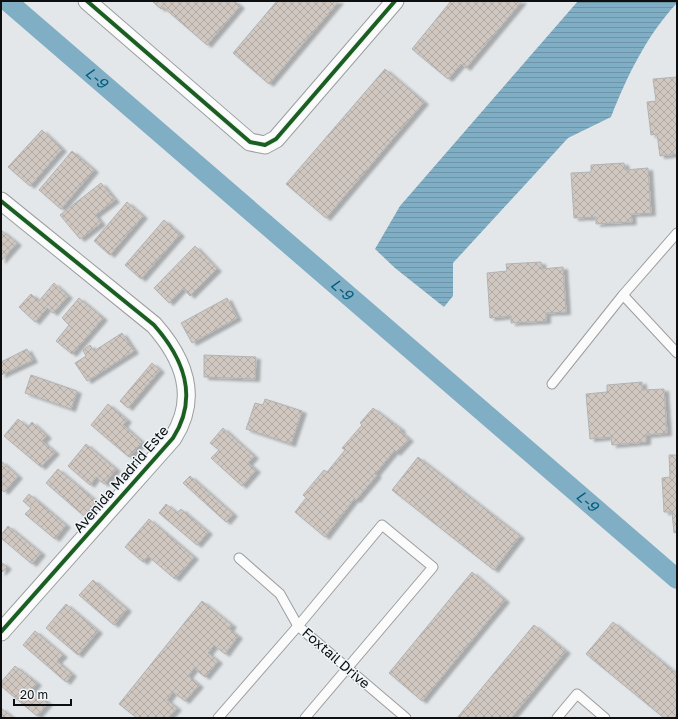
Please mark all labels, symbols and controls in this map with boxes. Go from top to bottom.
water label: L-9 [82,63,113,93]
water label: L-9 [328,275,358,305]
street label: Avenida Madrid Este [70,422,172,536]
water label: L-9 [573,486,604,516]
street label: Foxtail Drive [299,624,374,692]
scale bar [14,681,71,707]
text: 20 m [20,687,48,702]

